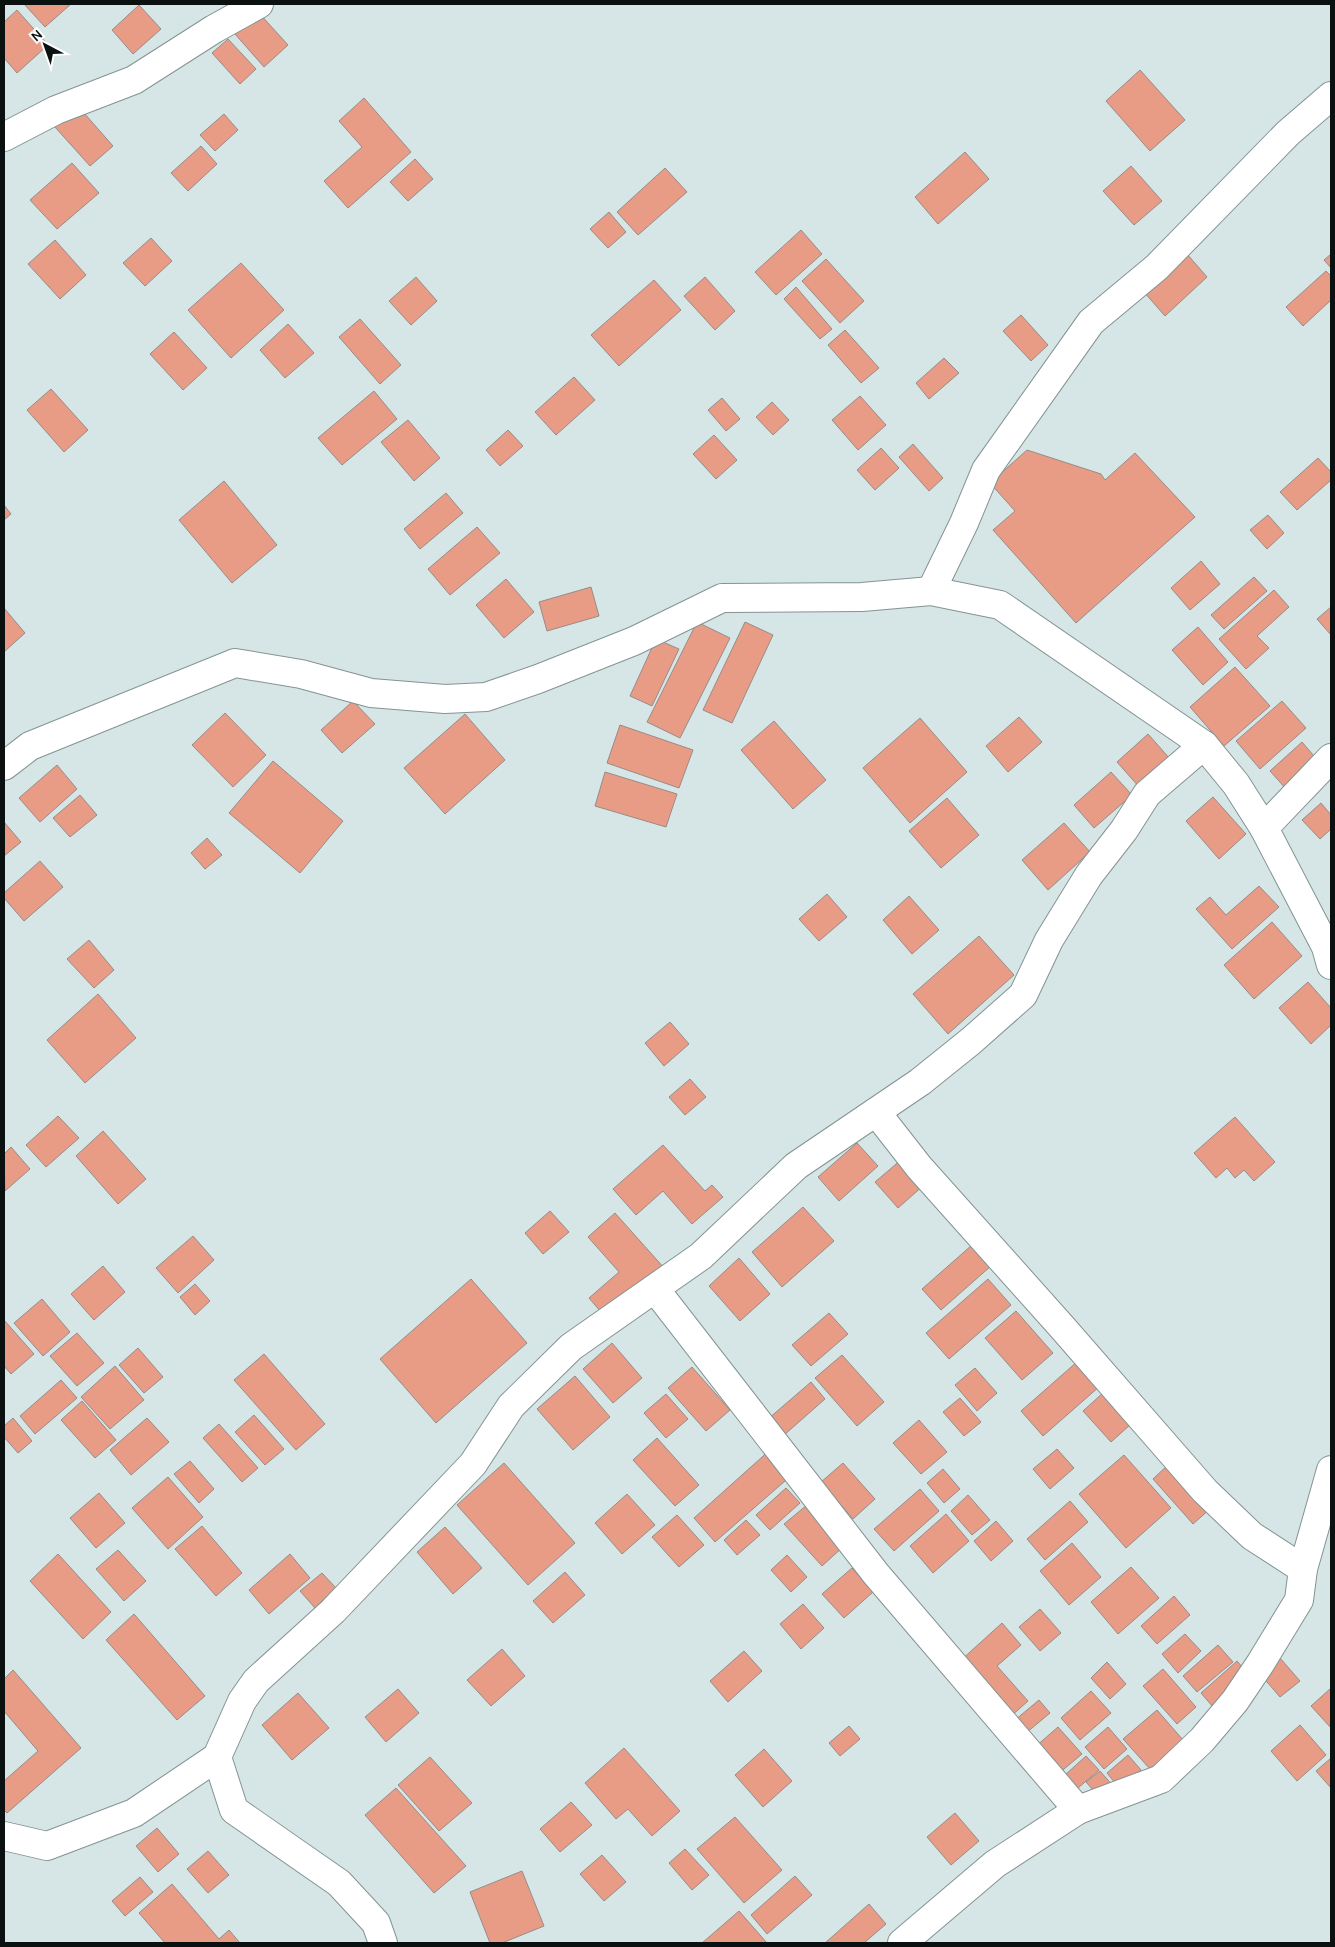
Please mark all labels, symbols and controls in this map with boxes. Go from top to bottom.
north arrow [20,20,70,70]
text: N [27,26,46,45]

